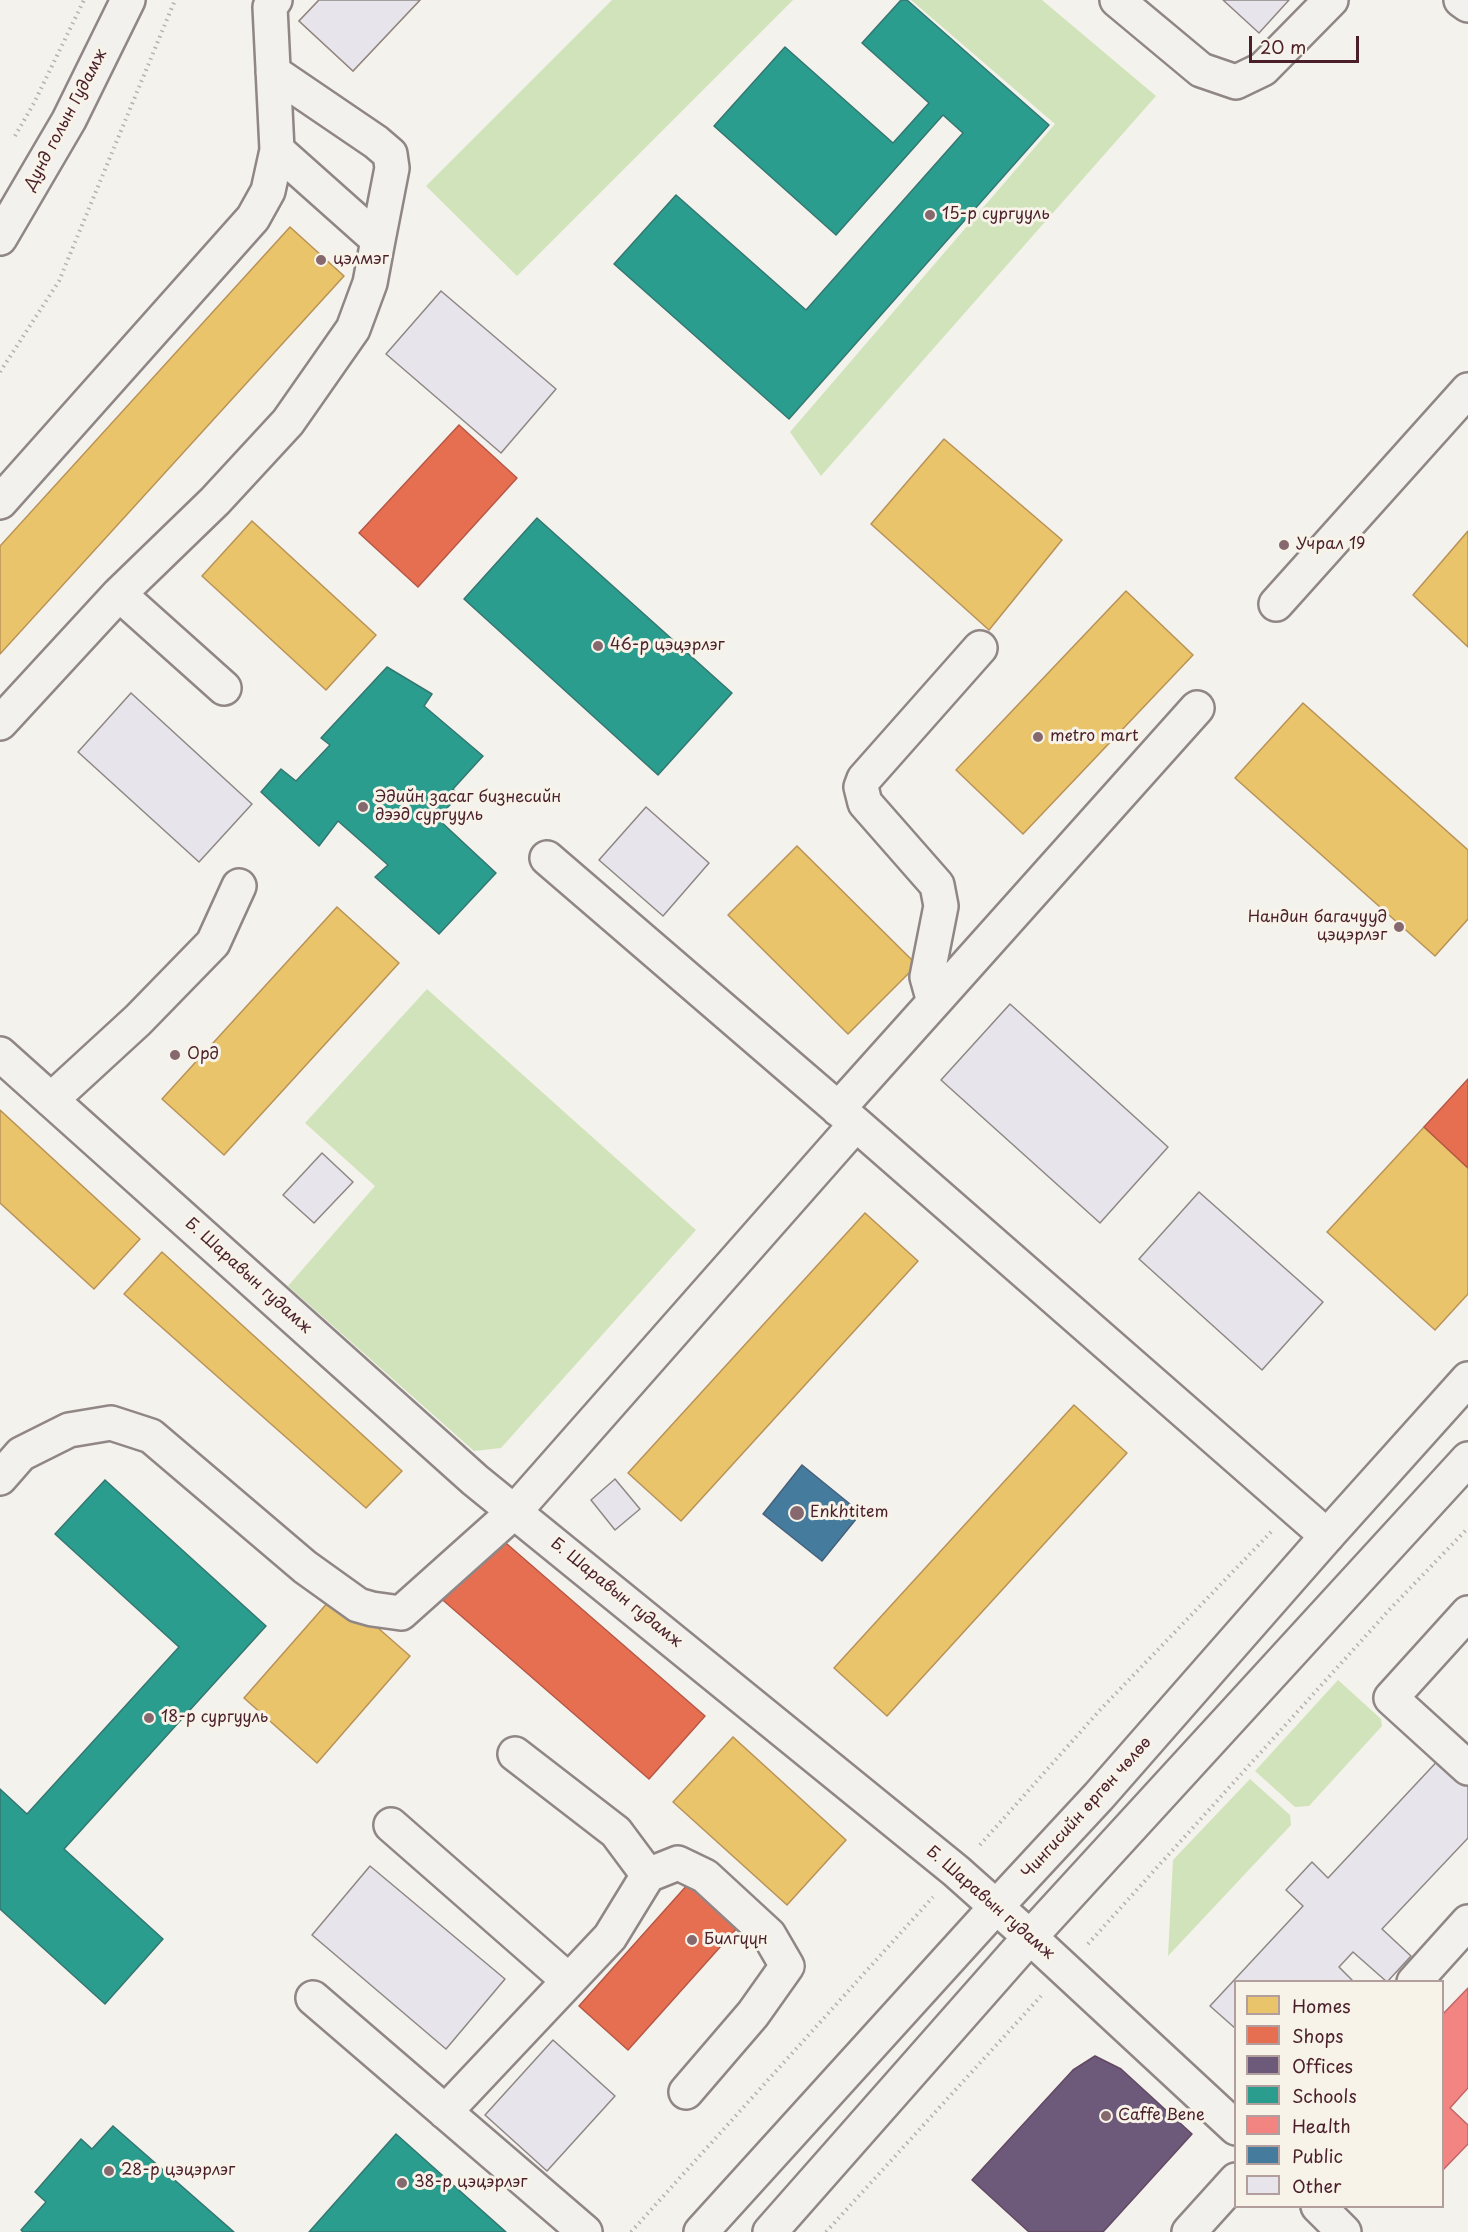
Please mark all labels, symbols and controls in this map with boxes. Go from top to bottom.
scale bar [1252,24,1362,62]
text: 20 m [1260,33,1306,60]
street label: Дунд голын Гудамж [21,46,111,194]
place label: 15-р сургууль [942,205,1050,225]
marker: 15-р сургууль [923,208,937,222]
place label: цэлмэг [333,250,389,270]
marker: цэлмэг [314,253,328,267]
place label: Учрал 19 [1296,535,1365,555]
marker: Учрал 19 [1277,538,1291,552]
place label: 46-р цэцэрлэг [610,636,725,656]
marker: 46-р цэцэрлэг [591,639,605,653]
place label: metro mart [1050,727,1139,747]
marker: metro mart [1031,730,1045,744]
place label: Эдийн засаг бизнесийн дээд сургууль [375,788,561,826]
marker: Эдийн засаг бизнесийн дээд сургууль [356,800,370,814]
place label: Нандин багачууд цэцэрлэг [1248,908,1387,946]
marker: Нандин багачууд цэцэрлэг [1392,920,1406,934]
place label: Орд [187,1045,219,1065]
marker: Орд [168,1048,182,1062]
street label: Б. Шаравын гудамж [181,1214,315,1338]
place label: Enkhtitem [810,1503,888,1523]
marker: Enkhtitem [788,1504,806,1522]
street label: Б. Шаравын гудамж [547,1534,685,1652]
place label: 18-р сургууль [161,1708,268,1728]
marker: 18-р сургууль [142,1711,156,1725]
street label: Чингисийн өргөн чөлөө [1018,1733,1156,1883]
street label: Б. Шаравын гудамж [922,1842,1058,1964]
place label: Билгүүн [704,1930,768,1950]
marker: Билгүүн [685,1933,699,1947]
legend [1234,1980,1444,2208]
text: Homes [1292,1992,1350,2019]
text: Shops [1292,2022,1343,2049]
text: Offices [1292,2052,1353,2079]
text: Schools [1292,2082,1357,2109]
place label: Caffe Bene [1118,2106,1205,2126]
marker: Caffe Bene [1099,2109,1113,2123]
text: Health [1292,2112,1351,2139]
text: Public [1292,2142,1343,2169]
place label: 28-р цэцэрлэг [121,2161,235,2181]
marker: 28-р цэцэрлэг [102,2164,116,2178]
text: Other [1292,2172,1341,2199]
place label: 38-р цэцэрлэг [414,2173,527,2193]
marker: 38-р цэцэрлэг [395,2176,409,2190]

